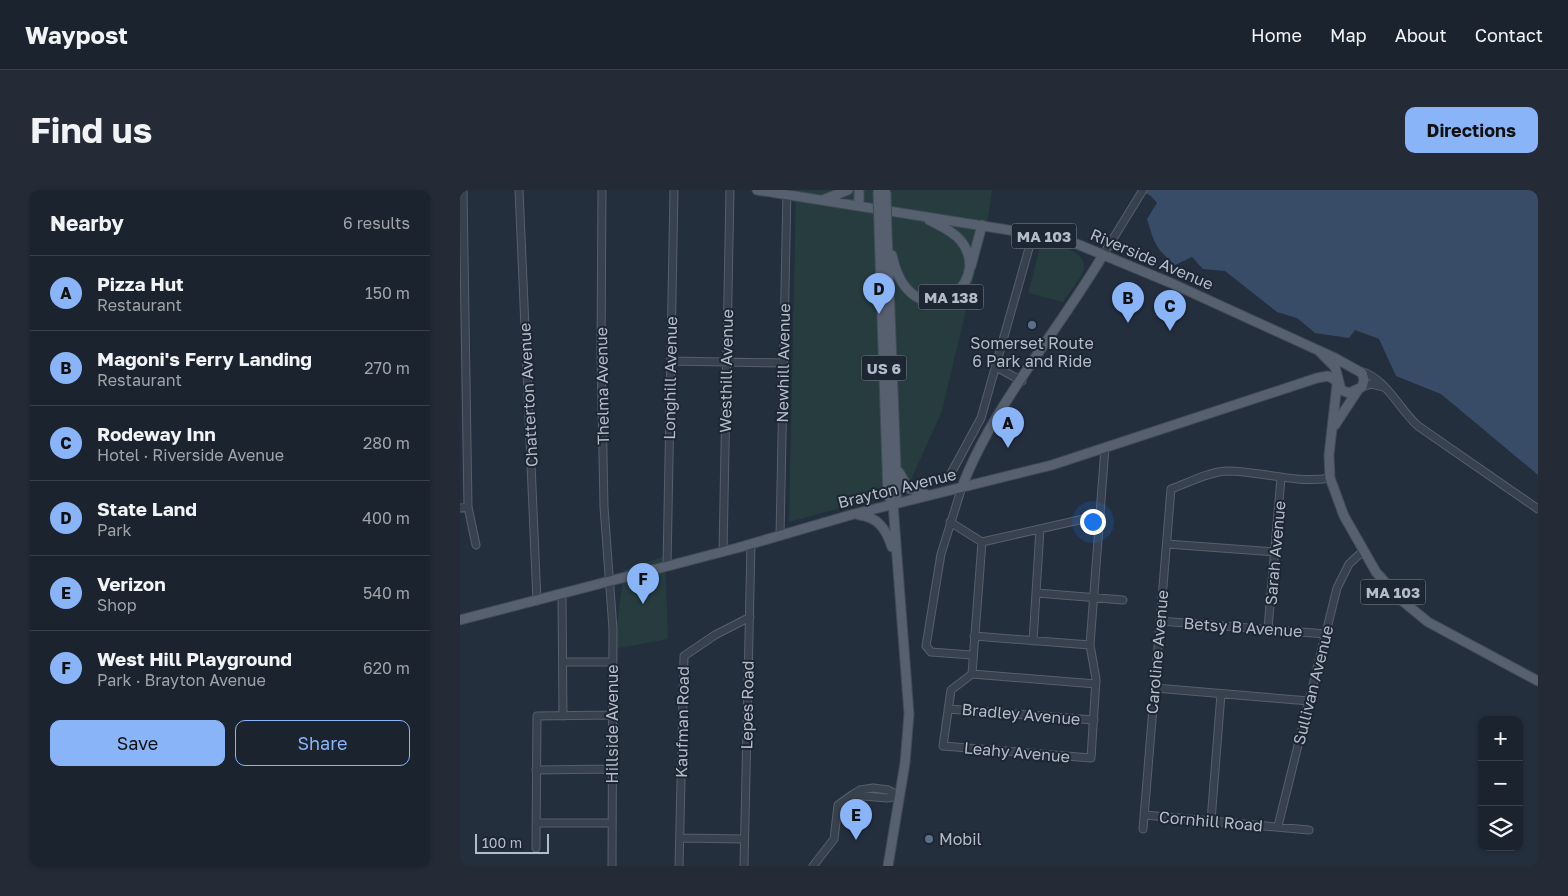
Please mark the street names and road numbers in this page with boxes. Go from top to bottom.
road number: MA 103 [1012,224,1076,248]
street label: Riverside Avenue [1087,224,1217,294]
road number: MA 138 [918,284,984,310]
street label: Newhill Avenue [772,303,794,423]
street label: Westhill Avenue [715,309,737,433]
street label: Longhill Avenue [659,316,681,440]
street label: Chatterton Avenue [514,322,542,468]
street label: Thelma Avenue [591,327,613,445]
road number: US 6 [862,356,906,380]
street label: Brayton Avenue [836,464,958,512]
street label: Sarah Avenue [1260,500,1290,606]
road number: MA 103 [1360,580,1426,604]
street label: Caroline Avenue [1142,589,1172,715]
street label: Betsy B Avenue [1183,613,1303,641]
street label: Sullivan Avenue [1289,623,1337,747]
street label: Lepes Road [736,660,758,750]
street label: Hillside Avenue [602,664,622,784]
street label: Kaufman Road [671,666,693,778]
street label: Bradley Avenue [961,699,1081,729]
street label: Leahy Avenue [963,737,1071,767]
street label: Cornhill Road [1158,806,1264,836]

